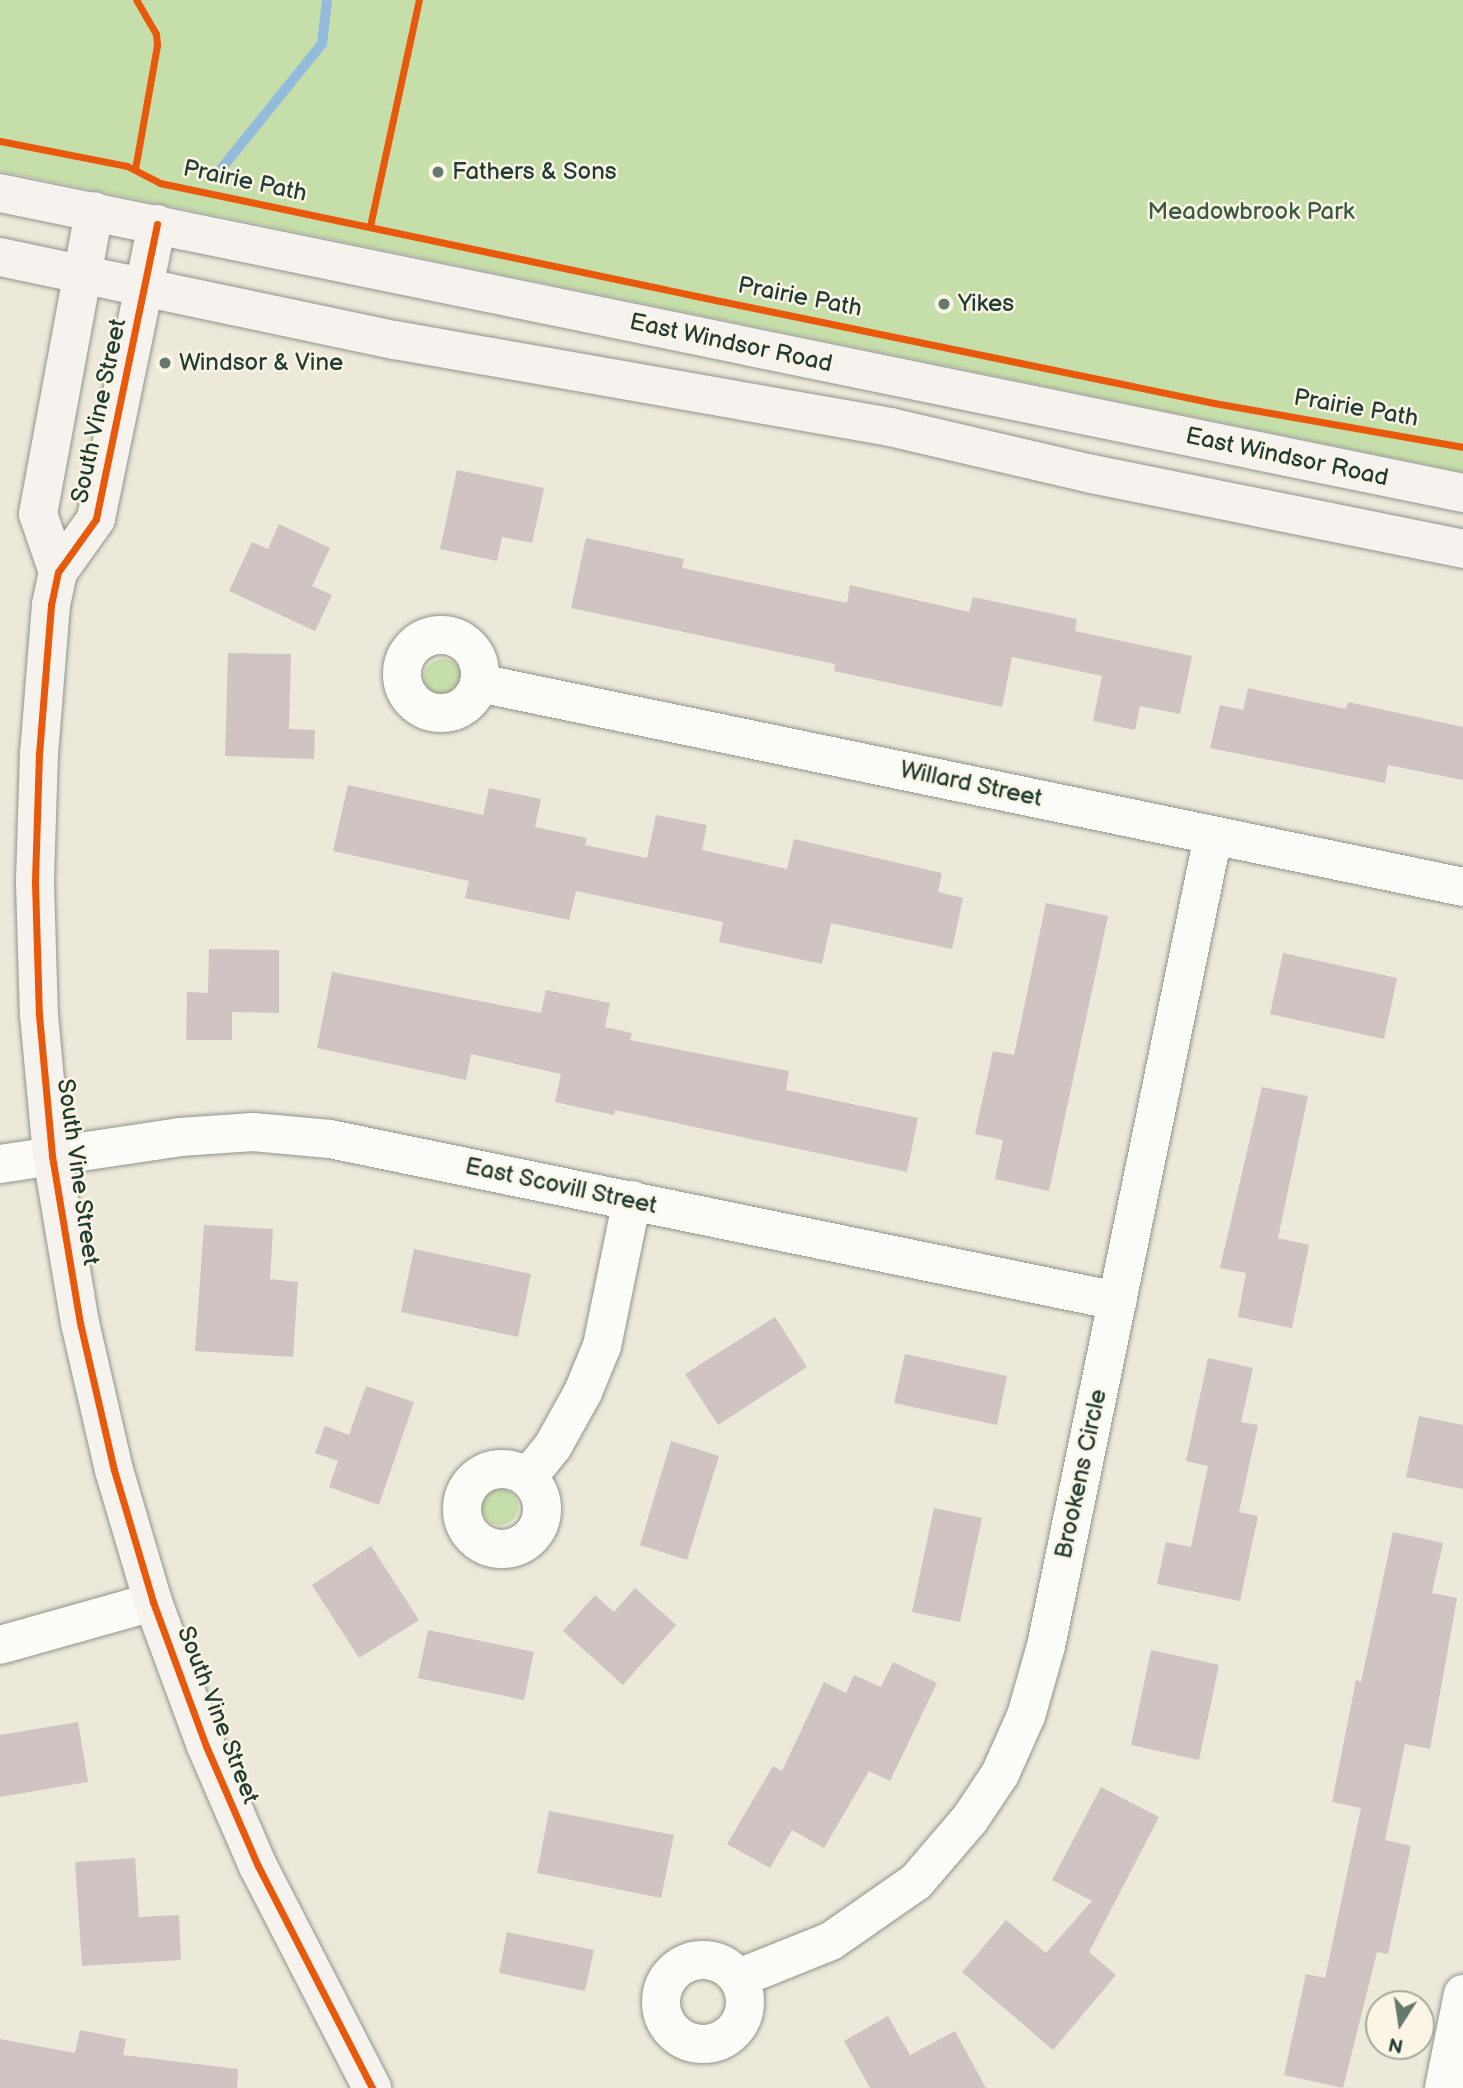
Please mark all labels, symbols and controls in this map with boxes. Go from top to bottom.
street label: Prairie Path [180,154,310,208]
place label: Fathers & Sons [452,158,617,186]
marker: Fathers & Sons [430,164,446,180]
park label: Meadowbrook Park [1147,198,1355,226]
street label: Prairie Path [735,271,865,323]
place label: Yikes [958,290,1014,318]
marker: Yikes [936,296,952,312]
street label: East Windsor Road [627,307,835,379]
street label: South Vine Street [65,316,133,506]
place label: Windsor & Vine [179,349,344,377]
marker: Windsor & Vine [157,355,173,371]
street label: Prairie Path [1292,383,1420,433]
street label: East Windsor Road [1183,421,1391,493]
street label: Willard Street [897,755,1045,813]
street label: South Vine Street [51,1076,105,1268]
street label: East Scovill Street [462,1152,660,1220]
street label: Brookens Circle [1049,1387,1113,1561]
street label: South Vine Street [171,1622,265,1808]
north arrow [1365,1990,1435,2060]
text: N [1387,2031,1405,2057]

